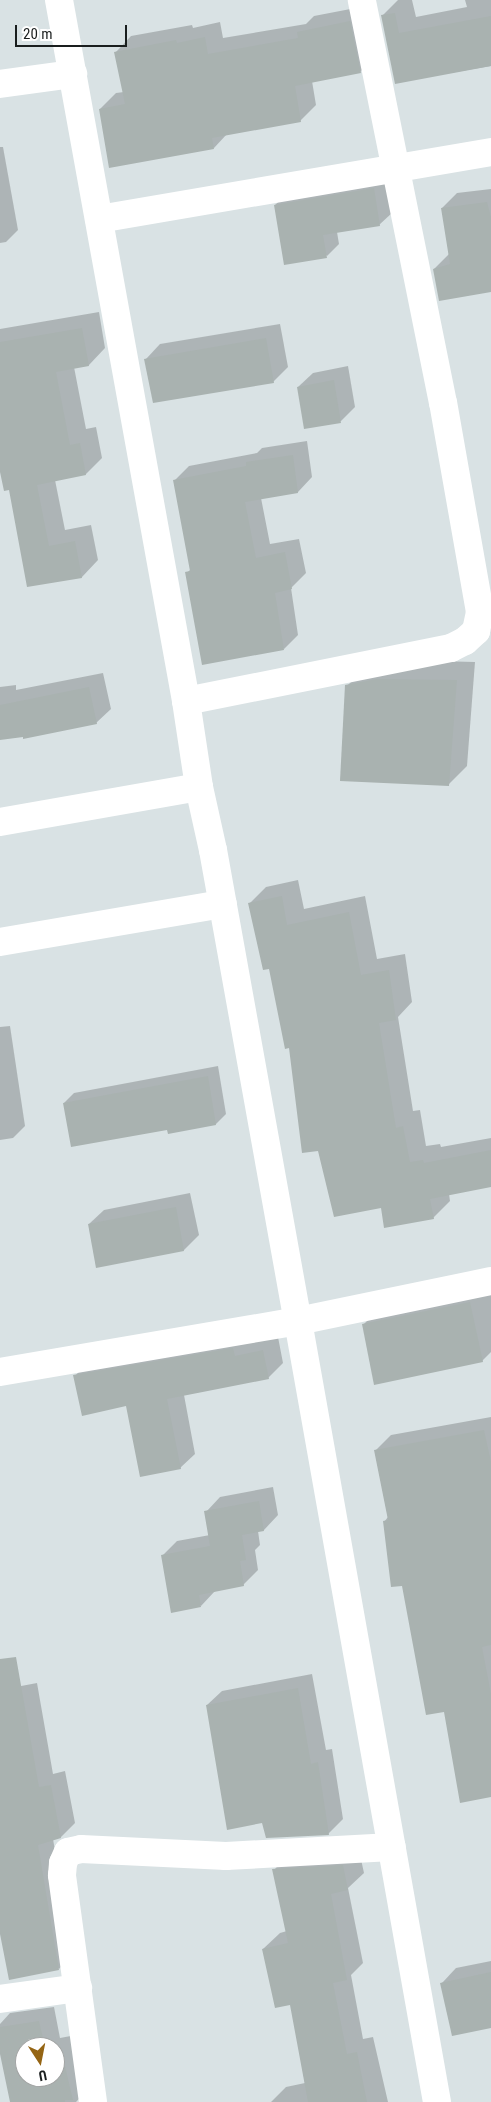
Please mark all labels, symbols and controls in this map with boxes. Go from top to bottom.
scale bar [18,15,130,47]
text: 20 m [23,25,53,43]
north arrow [15,2037,65,2087]
text: U [37,2067,48,2084]

